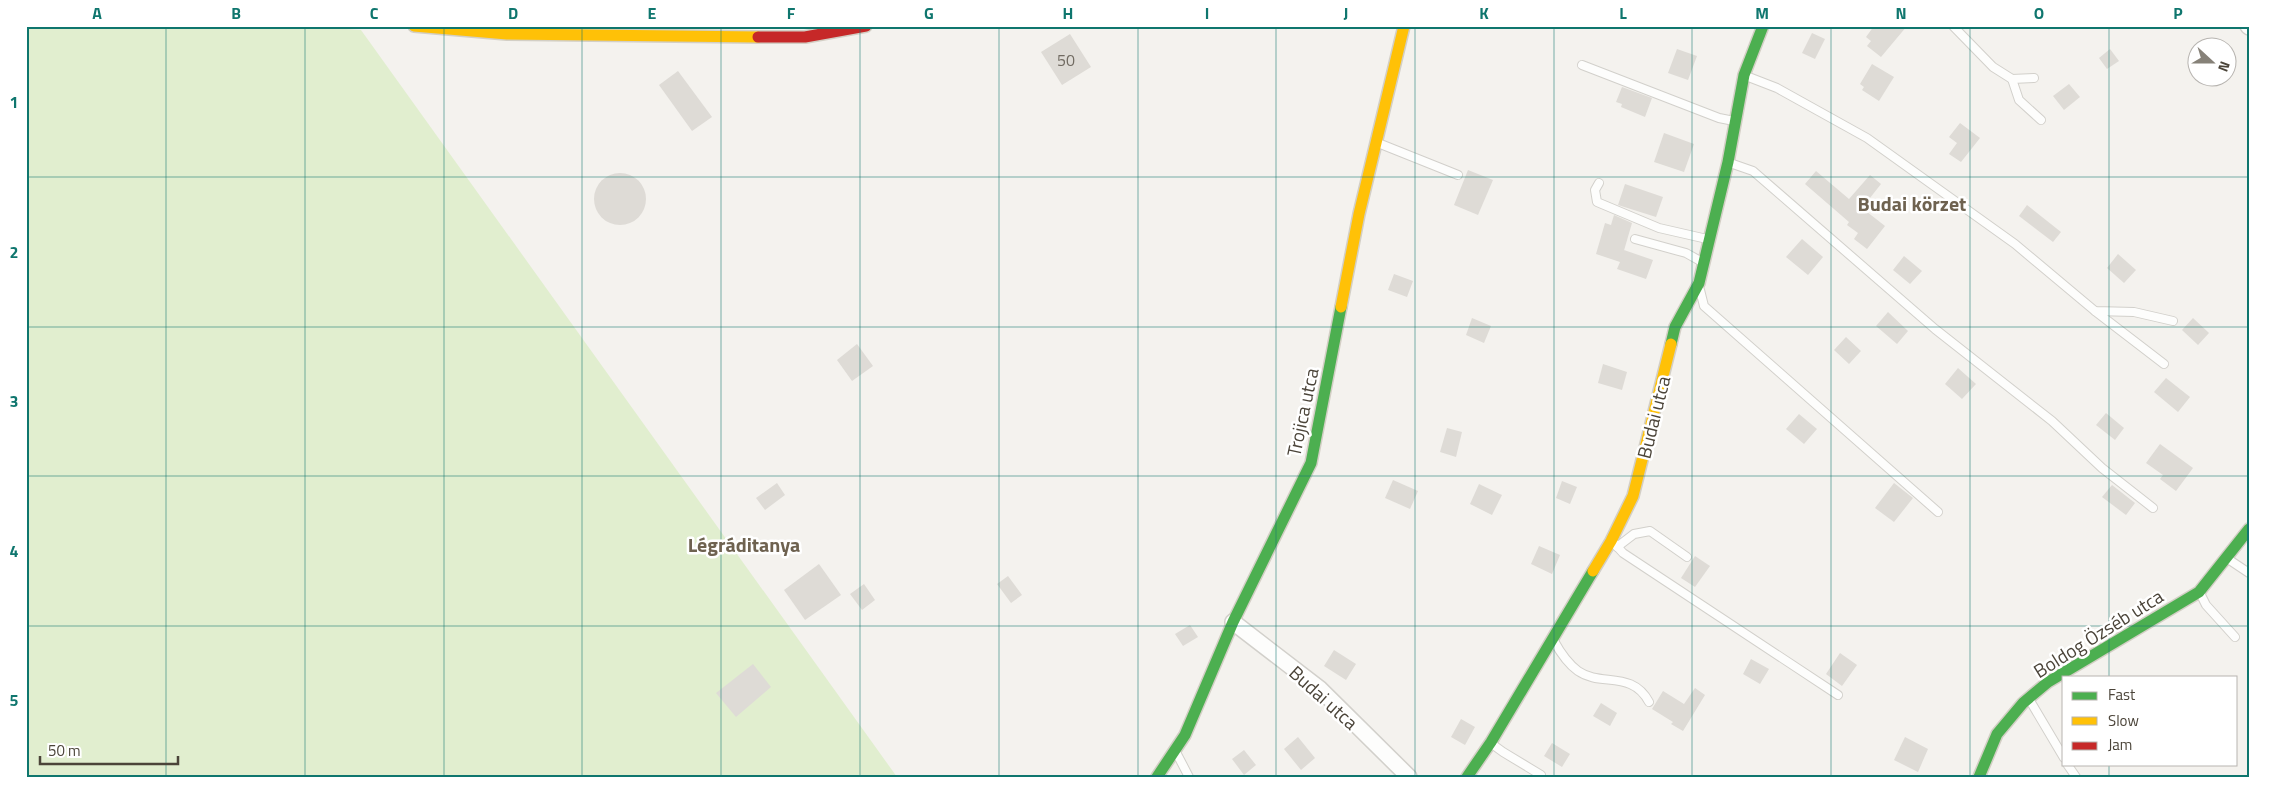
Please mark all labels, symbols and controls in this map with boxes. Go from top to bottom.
text: A [92,1,102,25]
text: B [231,1,241,25]
text: C [370,1,379,25]
text: D [508,1,518,25]
text: E [648,1,657,25]
text: F [787,1,796,25]
text: G [924,1,934,25]
text: H [1063,1,1073,25]
text: I [1205,1,1209,25]
text: J [1344,1,1348,25]
text: K [1479,1,1489,25]
text: L [1619,1,1627,25]
text: M [1755,1,1769,25]
text: N [1895,1,1907,25]
text: O [2034,1,2044,25]
text: P [2173,1,2183,25]
north arrow [2188,38,2238,88]
house number: 50 [1057,48,1075,72]
text: N [2213,59,2236,75]
text: 1 [10,90,18,114]
district label: Budai körzet [1858,188,1966,219]
text: 2 [10,240,18,264]
street label: Trojica utca [1278,365,1326,459]
street label: Budai utca [1629,372,1677,461]
text: 3 [10,389,18,413]
district label: Légráditanya [688,529,800,560]
text: 4 [10,539,19,563]
street label: Boldog Özséb utca [2027,581,2169,685]
street label: Budai utca [1283,658,1365,736]
legend [2062,676,2238,766]
text: Fast [2108,683,2136,706]
text: 5 [10,688,19,712]
text: Slow [2108,709,2139,732]
scale bar [40,733,178,765]
text: Jam [2108,733,2132,756]
text: 50 m [48,739,81,762]

